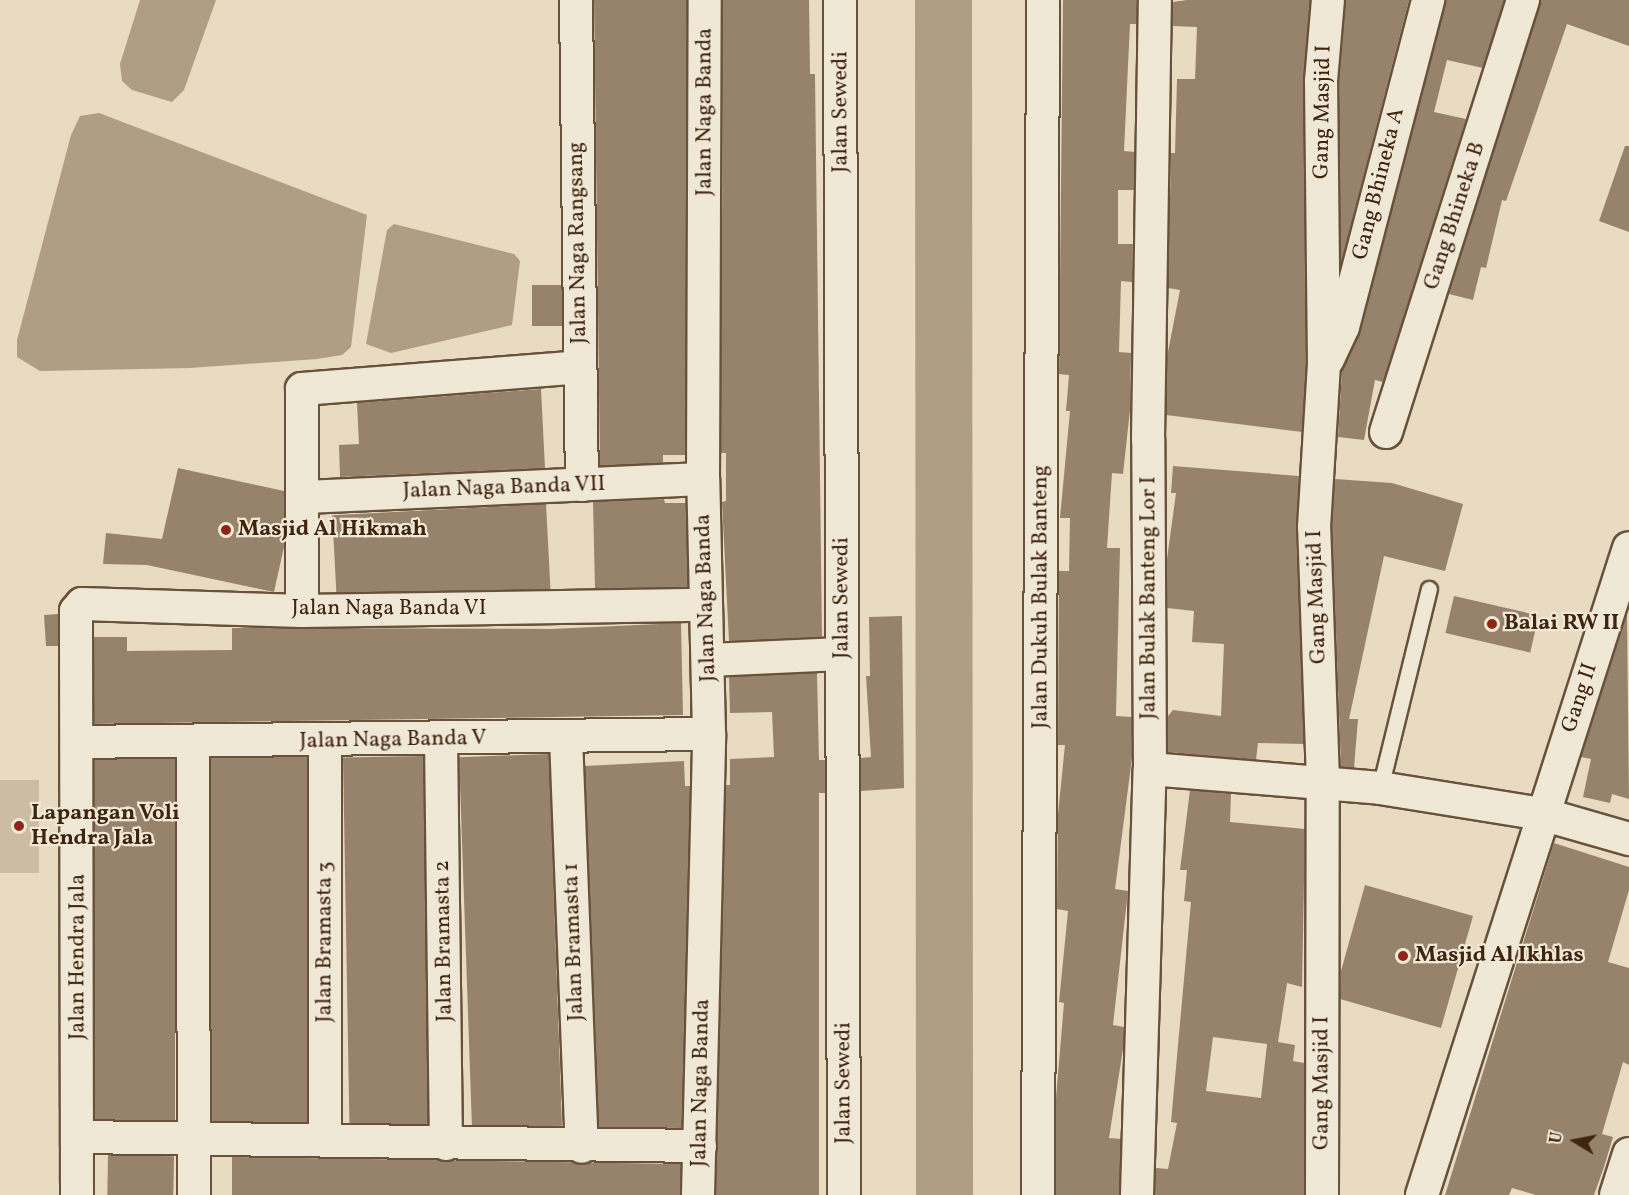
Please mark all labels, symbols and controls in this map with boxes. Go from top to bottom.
street label: Jalan Naga Banda [692,28,718,196]
street label: Gang Masjid I [1309,45,1337,179]
street label: Jalan Sewedi [828,51,854,173]
street label: Gang Bhineka A [1347,105,1411,263]
street label: Gang Bhineka B [1419,139,1491,293]
street label: Jalan Naga Rangsang [563,142,593,344]
street label: Jalan Dukuh Bulak Banteng [1028,465,1054,729]
street label: Jalan Naga Banda VII [402,471,606,505]
street label: Jalan Bulak Banteng Lor I [1136,476,1162,720]
street label: Jalan Naga Banda [690,513,722,683]
place label: Masjid Al Hikmah [238,517,427,543]
marker: Masjid Al Hikmah [219,523,233,537]
street label: Gang Masjid I [1301,530,1333,664]
street label: Jalan Sewedi [829,537,855,659]
street label: Jalan Naga Banda VI [291,596,487,622]
place label: Balai RW II [1504,611,1620,637]
marker: Balai RW II [1485,617,1499,631]
street label: Gang II [1556,660,1604,736]
street label: Jalan Naga Banda V [299,725,487,755]
place label: Lapangan Voli Hendra Jala [31,800,180,852]
marker: Lapangan Voli Hendra Jala [12,819,26,833]
street label: Jalan Bramasta 2 [429,860,459,1022]
street label: Jalan Bramasta 3 [312,861,338,1023]
street label: Jalan Bramasta 1 [558,862,590,1022]
street label: Jalan Hendra Jala [65,874,91,1040]
place label: Masjid Al Ikhlas [1415,943,1584,969]
marker: Masjid Al Ikhlas [1396,949,1410,963]
street label: Jalan Naga Banda [686,999,716,1167]
street label: Gang Masjid I [1309,1016,1335,1150]
street label: Jalan Sewedi [831,1022,857,1144]
north arrow [1545,1111,1605,1171]
text: U [1545,1131,1569,1145]

